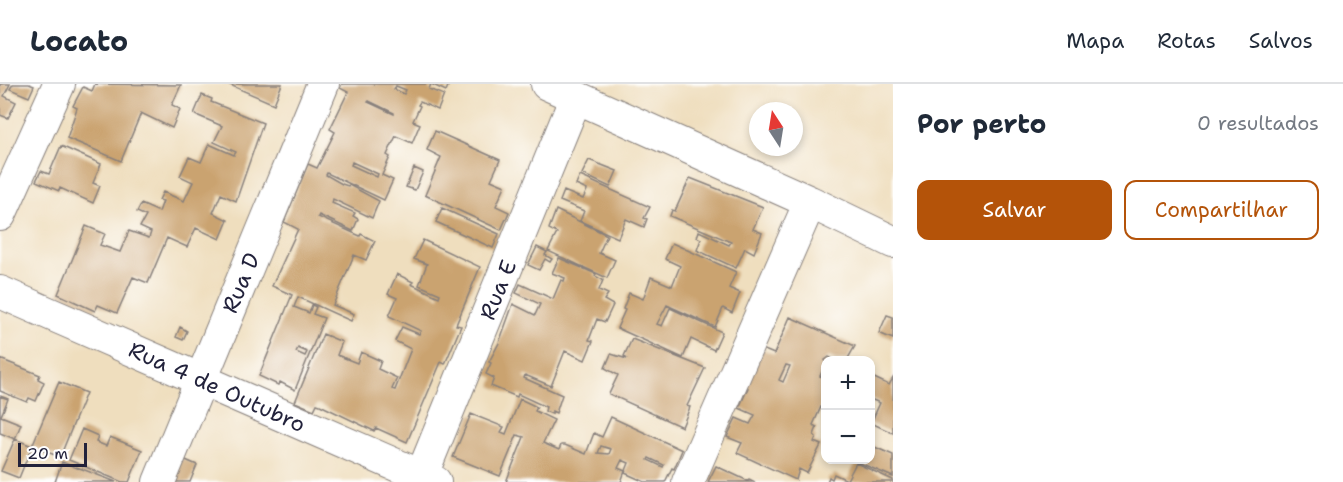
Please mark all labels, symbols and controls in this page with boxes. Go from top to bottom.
text: Locato [30,22,128,60]
text: Mapa [1066,27,1124,55]
text: Rotas [1157,27,1216,55]
text: Salvos [1249,27,1313,55]
north arrow [749,102,803,156]
text: Por perto [917,106,1046,141]
text: 0 resultados [1197,110,1319,136]
button: Salvar [917,180,1112,240]
button: Compartilhar [1124,180,1319,240]
street label: Rua D [215,248,267,318]
street label: Rua E [473,256,523,324]
street label: Rua 4 de Outubro [124,335,310,439]
map controls [821,356,875,464]
button: + [821,356,875,410]
button: − [821,410,875,464]
scale bar [18,440,87,468]
text: 20 m [27,443,68,464]

